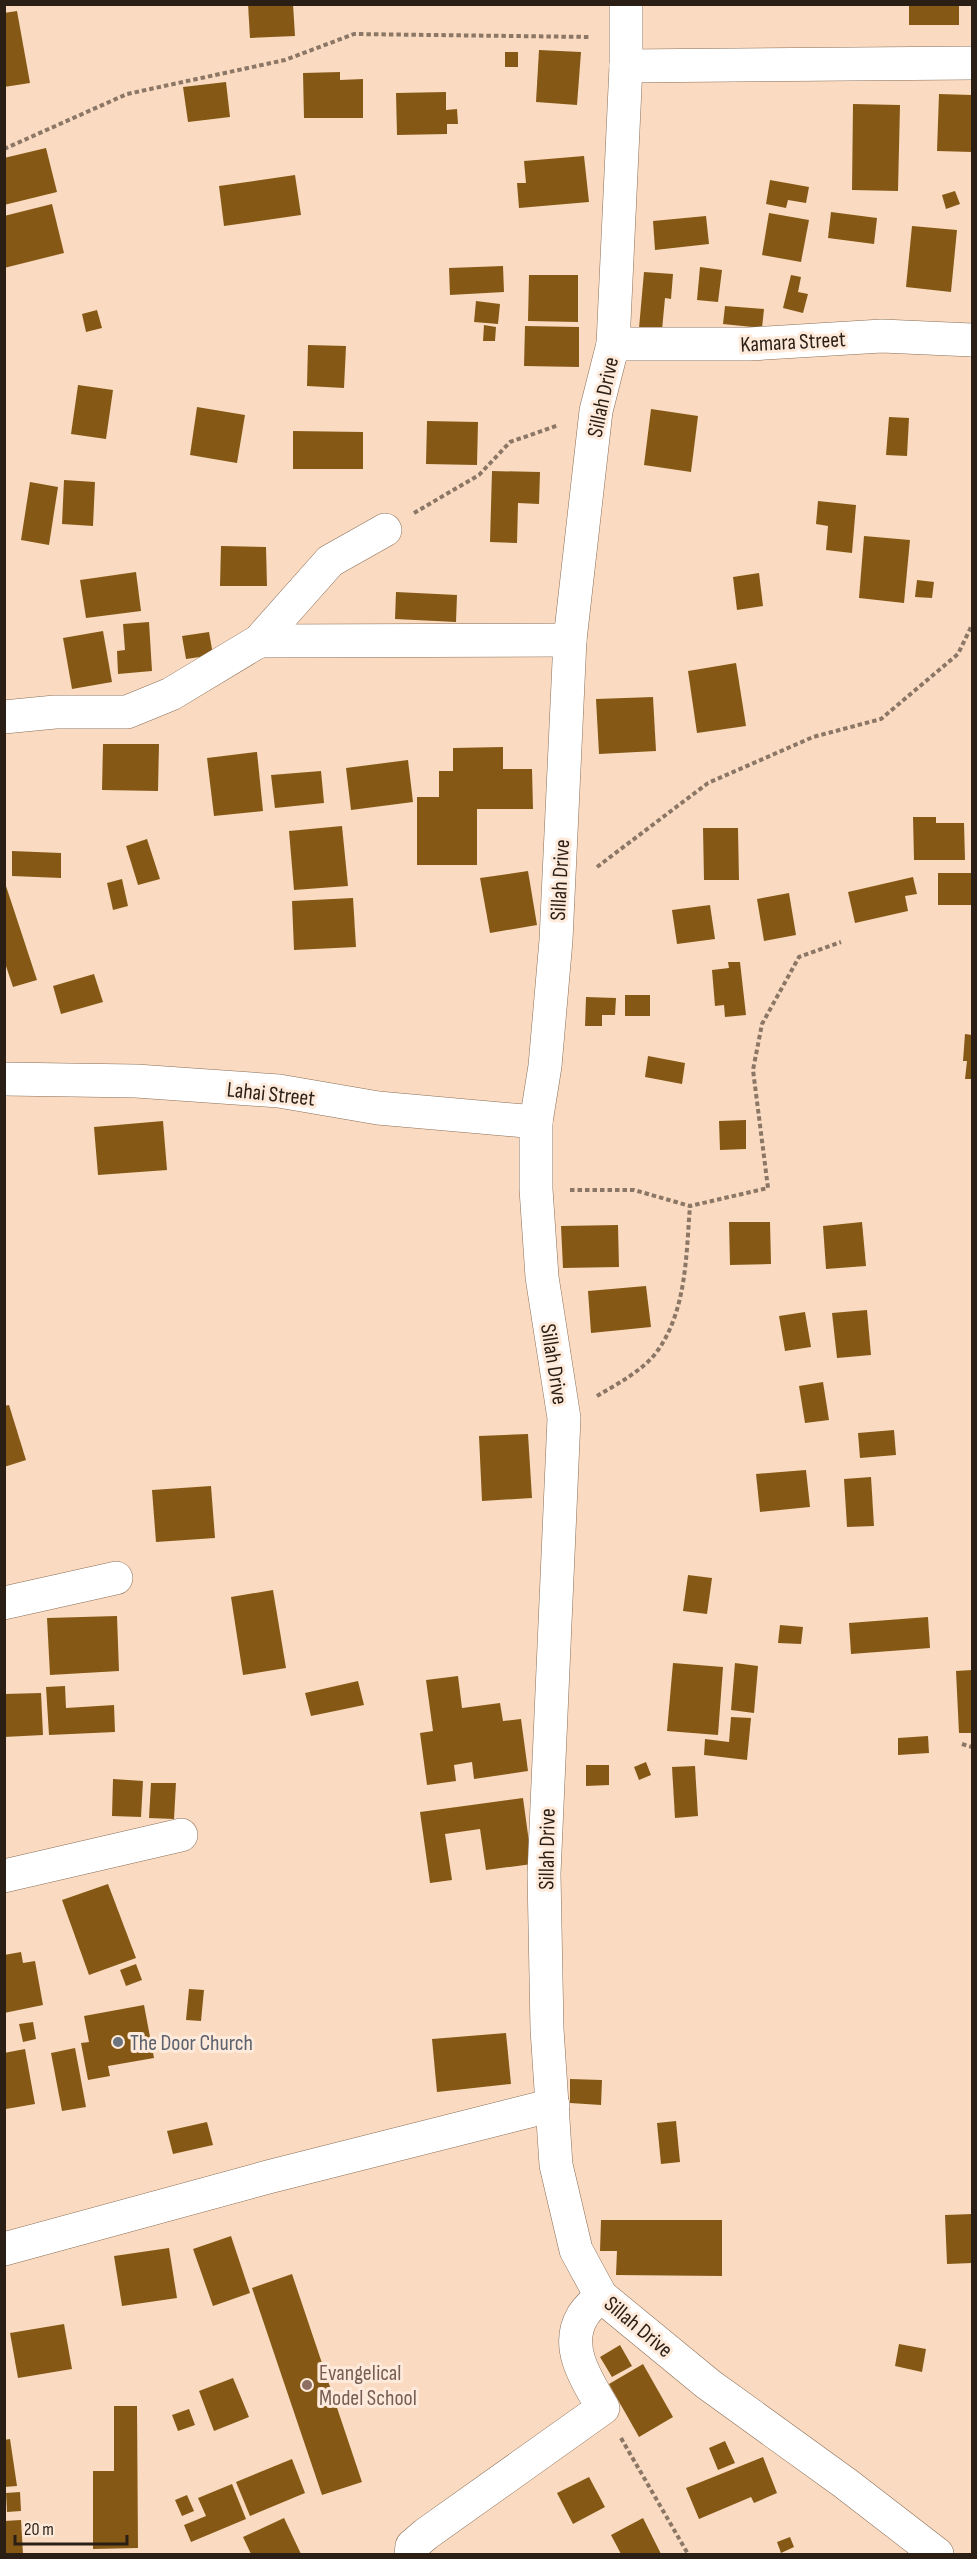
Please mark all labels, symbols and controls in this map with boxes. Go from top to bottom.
street label: Kamara Street [740,326,847,359]
street label: Sillah Drive [582,355,625,440]
street label: Sillah Drive [545,839,576,921]
street label: Lahai Street [225,1076,317,1113]
street label: Sillah Drive [534,1322,573,1407]
street label: Sillah Drive [533,1808,562,1890]
place label: The Door Church [130,2030,253,2057]
marker: The Door Church [111,2035,125,2049]
street label: Sillah Drive [598,2291,678,2364]
place label: Evangelical Model School [319,2360,417,2412]
marker: Evangelical Model School [300,2378,314,2392]
scale bar [15,2508,128,2546]
text: 20 m [24,2519,54,2540]

